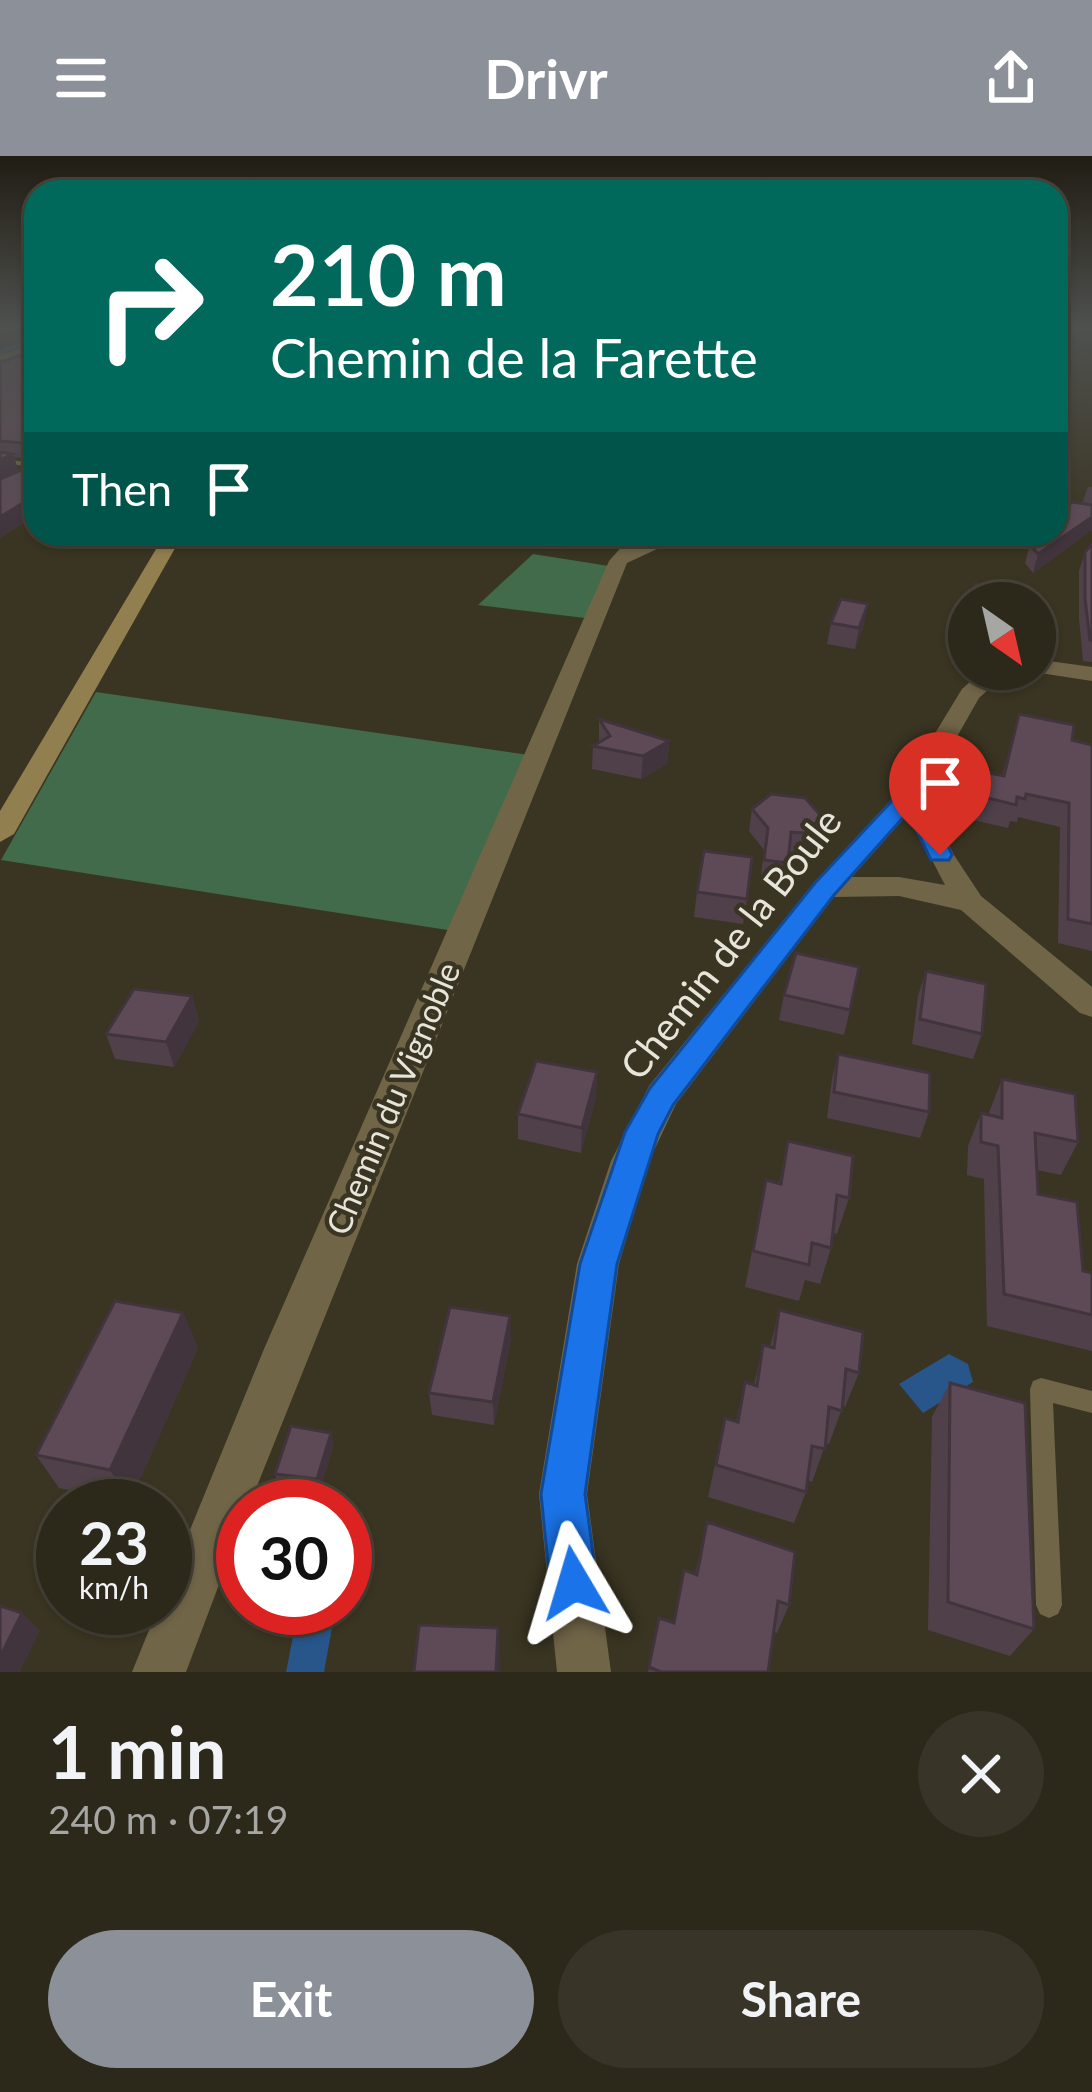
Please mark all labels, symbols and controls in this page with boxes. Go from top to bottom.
icon: menu [48,45,114,111]
icon: share [978,45,1044,111]
text: Drivr [484,46,608,111]
text: 210 m [270,223,507,324]
icon: right [72,228,228,384]
text: Chemin de la Farette [270,325,758,390]
icon: arrive [196,456,262,522]
text: Then [72,462,172,516]
north arrow [948,582,1056,690]
map controls [948,582,1056,690]
pin [889,732,991,855]
icon: arrive [907,750,973,816]
street label: Chemin de la Boule [610,798,850,1088]
street label: Chemin du Vignoble [317,956,467,1240]
speed limit sign: 30 [216,1479,372,1635]
text: 23 [79,1506,149,1578]
position arrow [511,1520,637,1646]
text: km/h [79,1569,149,1605]
text: 1 min [48,1708,226,1794]
button: close [918,1711,1044,1837]
text: 240 m · 07:19 [48,1796,288,1842]
button: Exit [48,1930,534,2068]
button: Share [558,1930,1044,2068]

